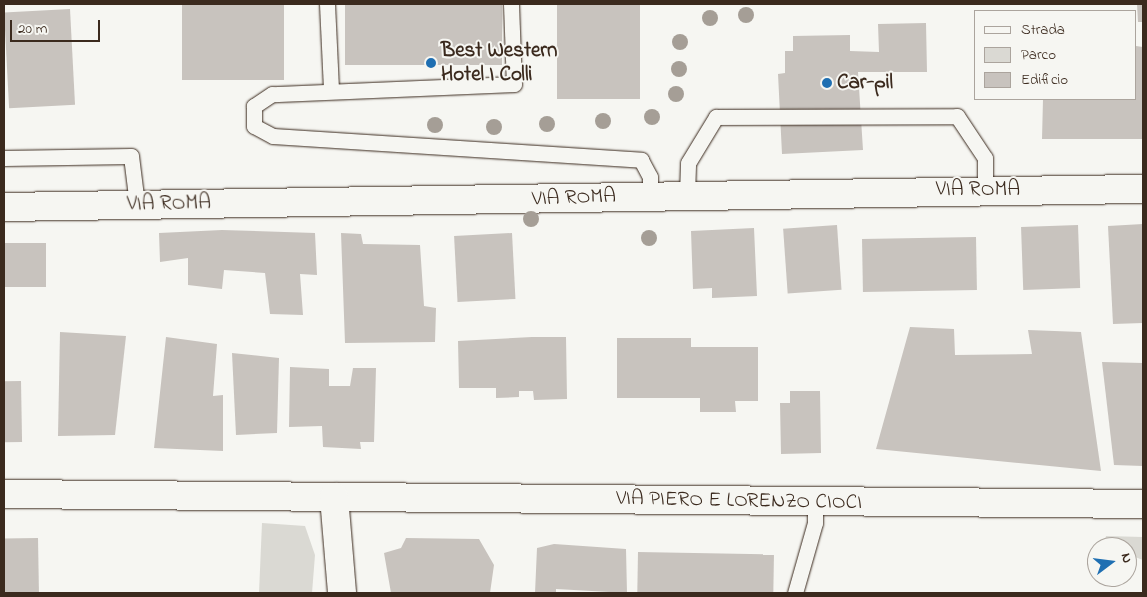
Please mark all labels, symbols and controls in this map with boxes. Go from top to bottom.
scale bar [12,10,102,42]
legend [974,10,1137,100]
text: 20 m [18,18,47,40]
text: Strada [1021,19,1065,41]
place label: Best Western Hotel I Colli [441,38,557,88]
text: Parco [1021,44,1056,66]
marker: Best Western Hotel I Colli [425,57,437,69]
text: Edificio [1021,69,1068,91]
place label: Car-pil [837,70,893,96]
marker: Car-pil [821,77,833,89]
street label: VIA ROMA [936,177,1020,203]
street label: VIA ROMA [531,184,617,212]
street label: VIA ROMA [127,191,211,217]
street label: VIA PIERO E LORENZO CIOCI [616,486,862,516]
north arrow [1087,537,1137,587]
text: N [1115,551,1137,566]

